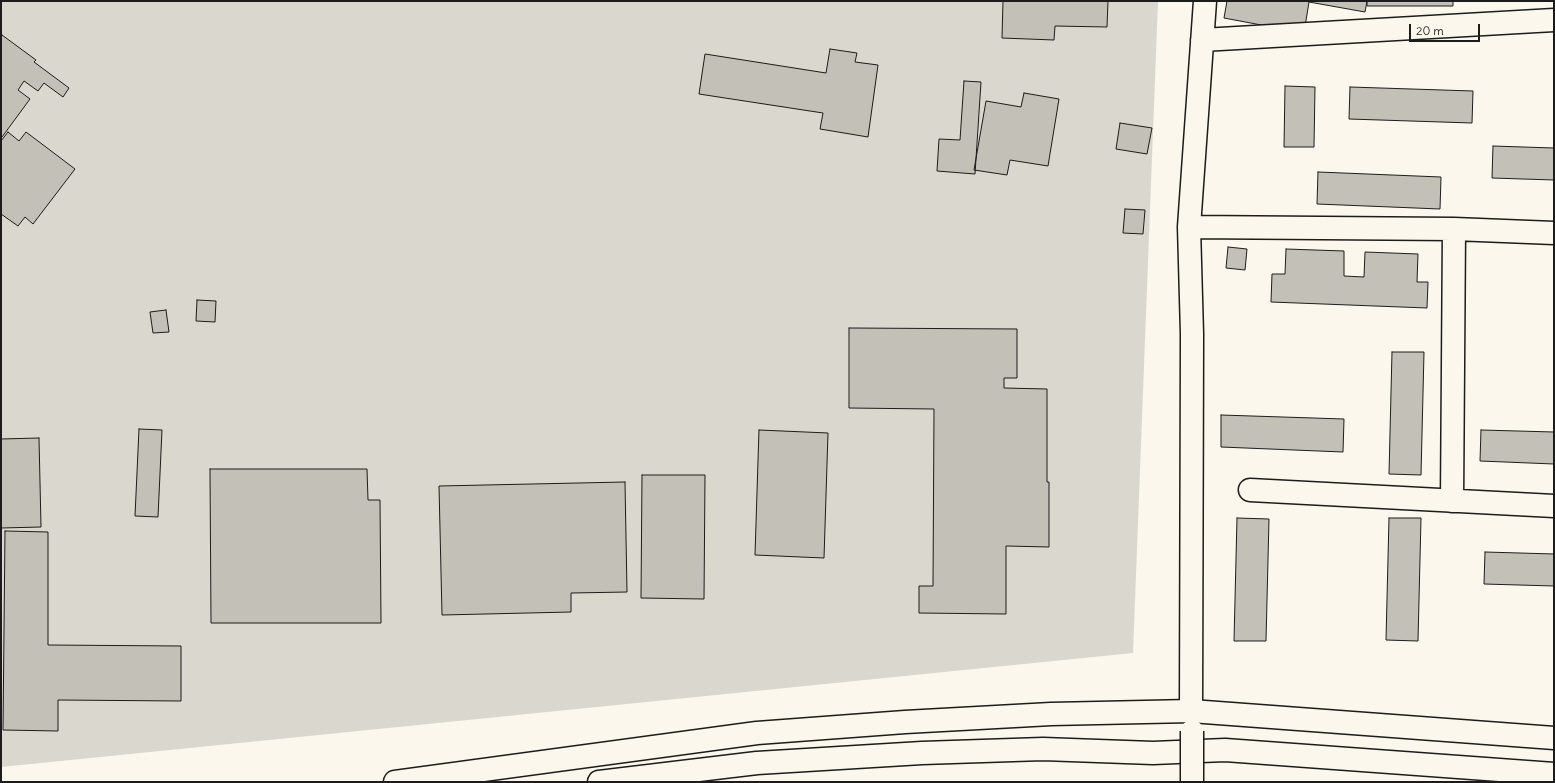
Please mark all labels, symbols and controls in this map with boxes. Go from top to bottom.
scale bar [1411,16,1482,42]
text: 20 m [1416,23,1444,38]

